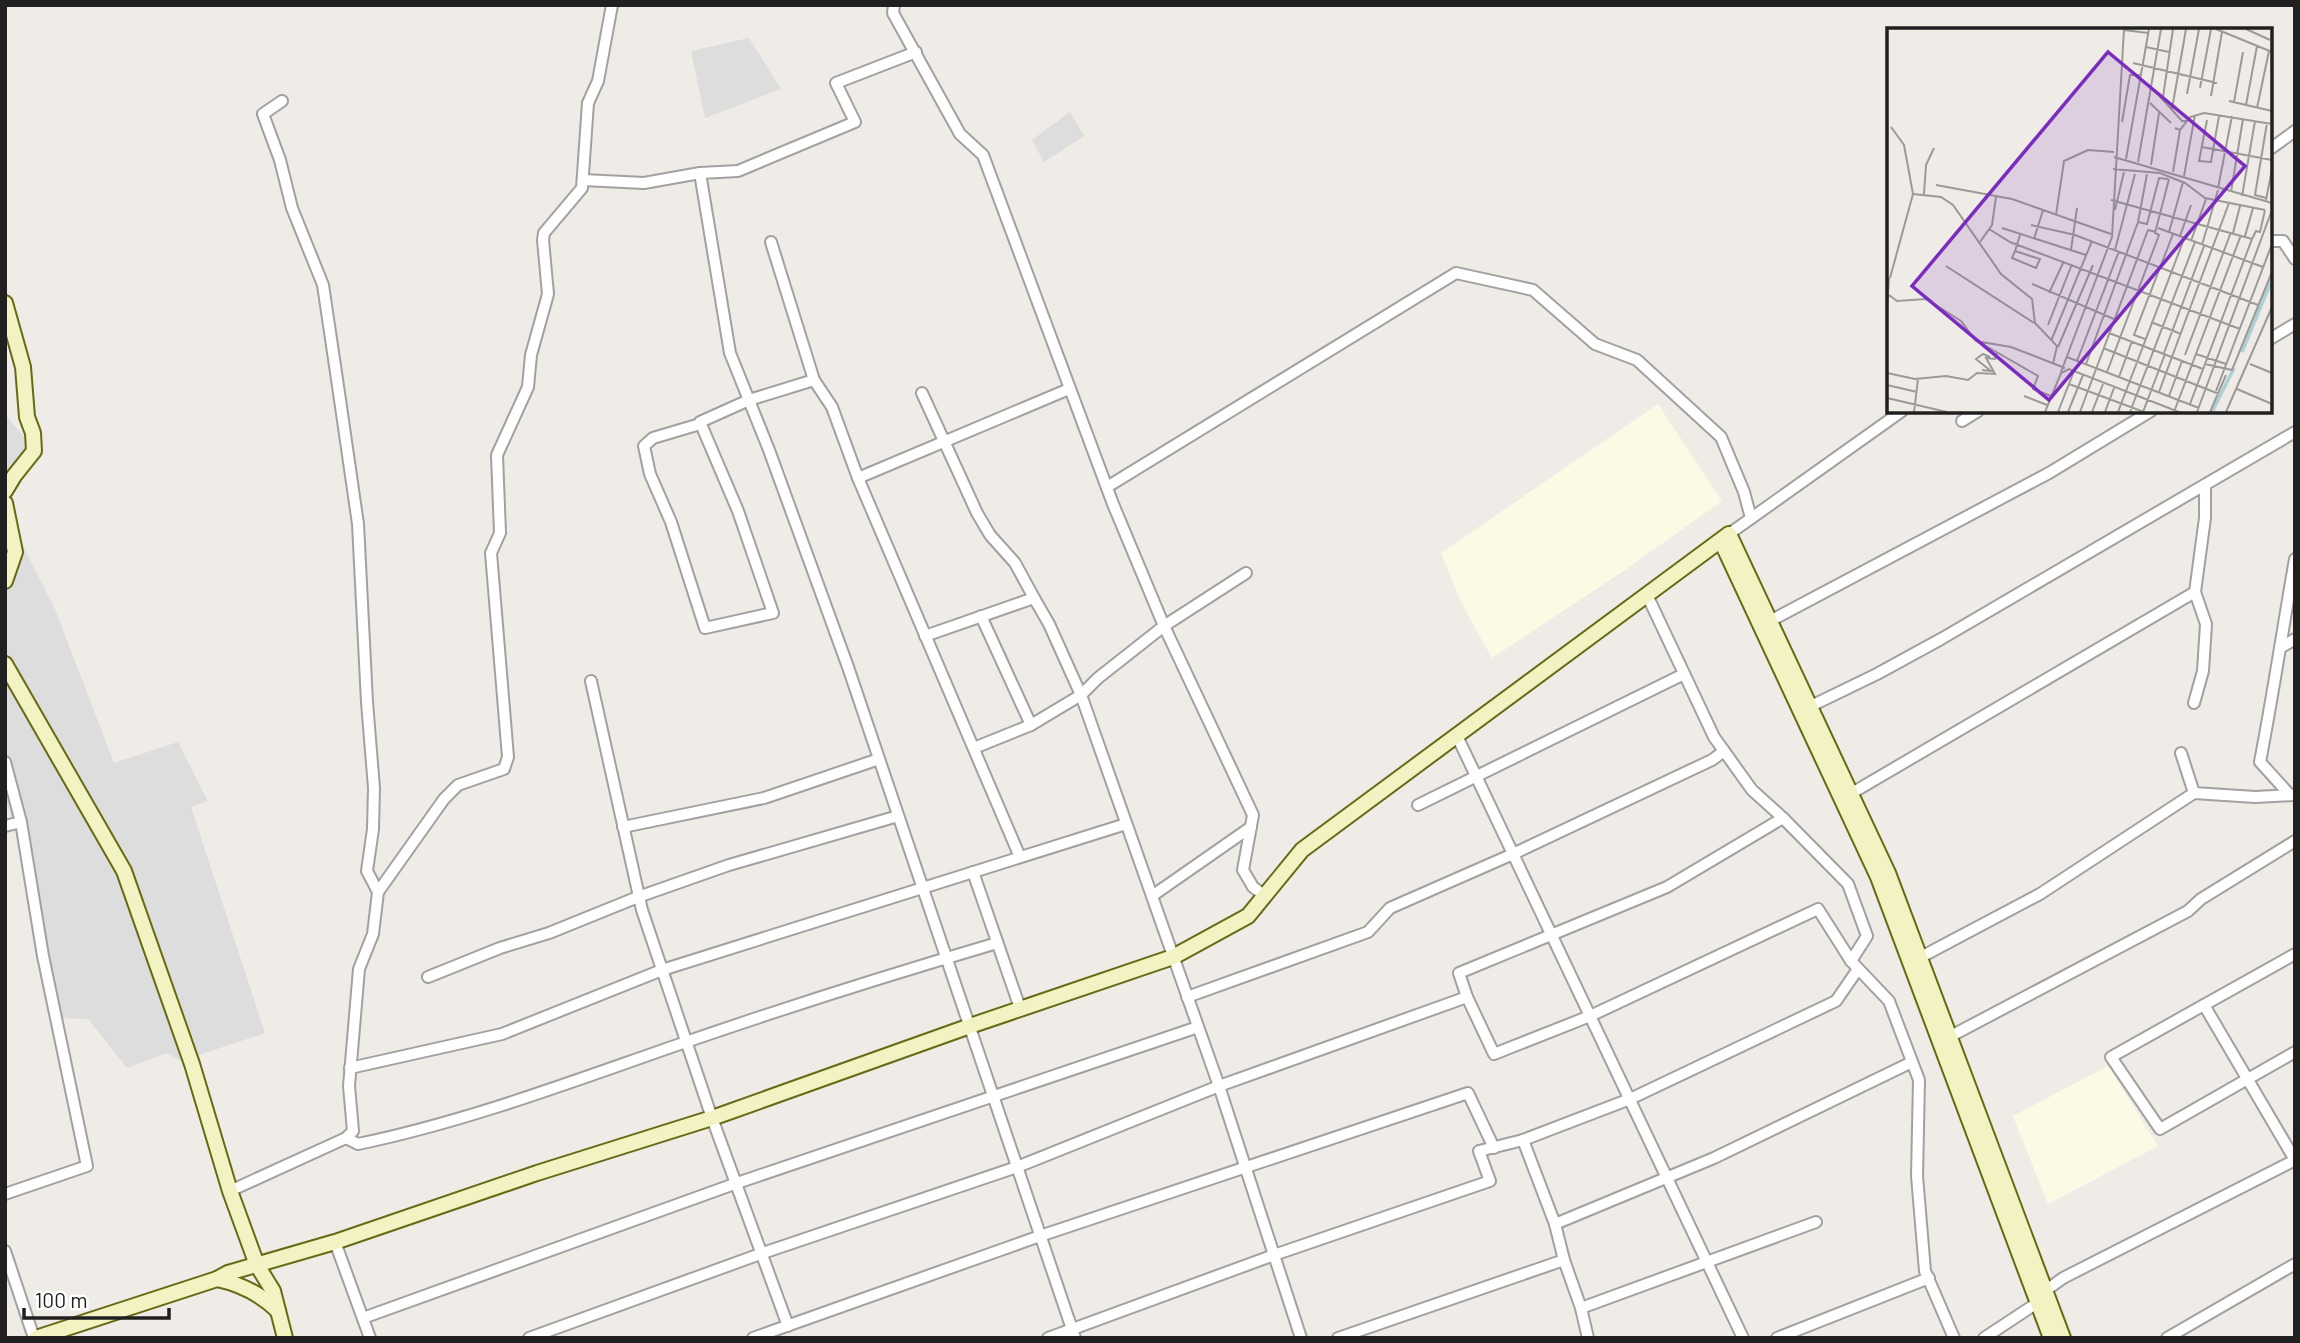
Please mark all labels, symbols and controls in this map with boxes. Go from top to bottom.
inset map [1887,28,2272,413]
scale bar [24,1276,170,1320]
text: 100 m [35,1287,88,1312]

